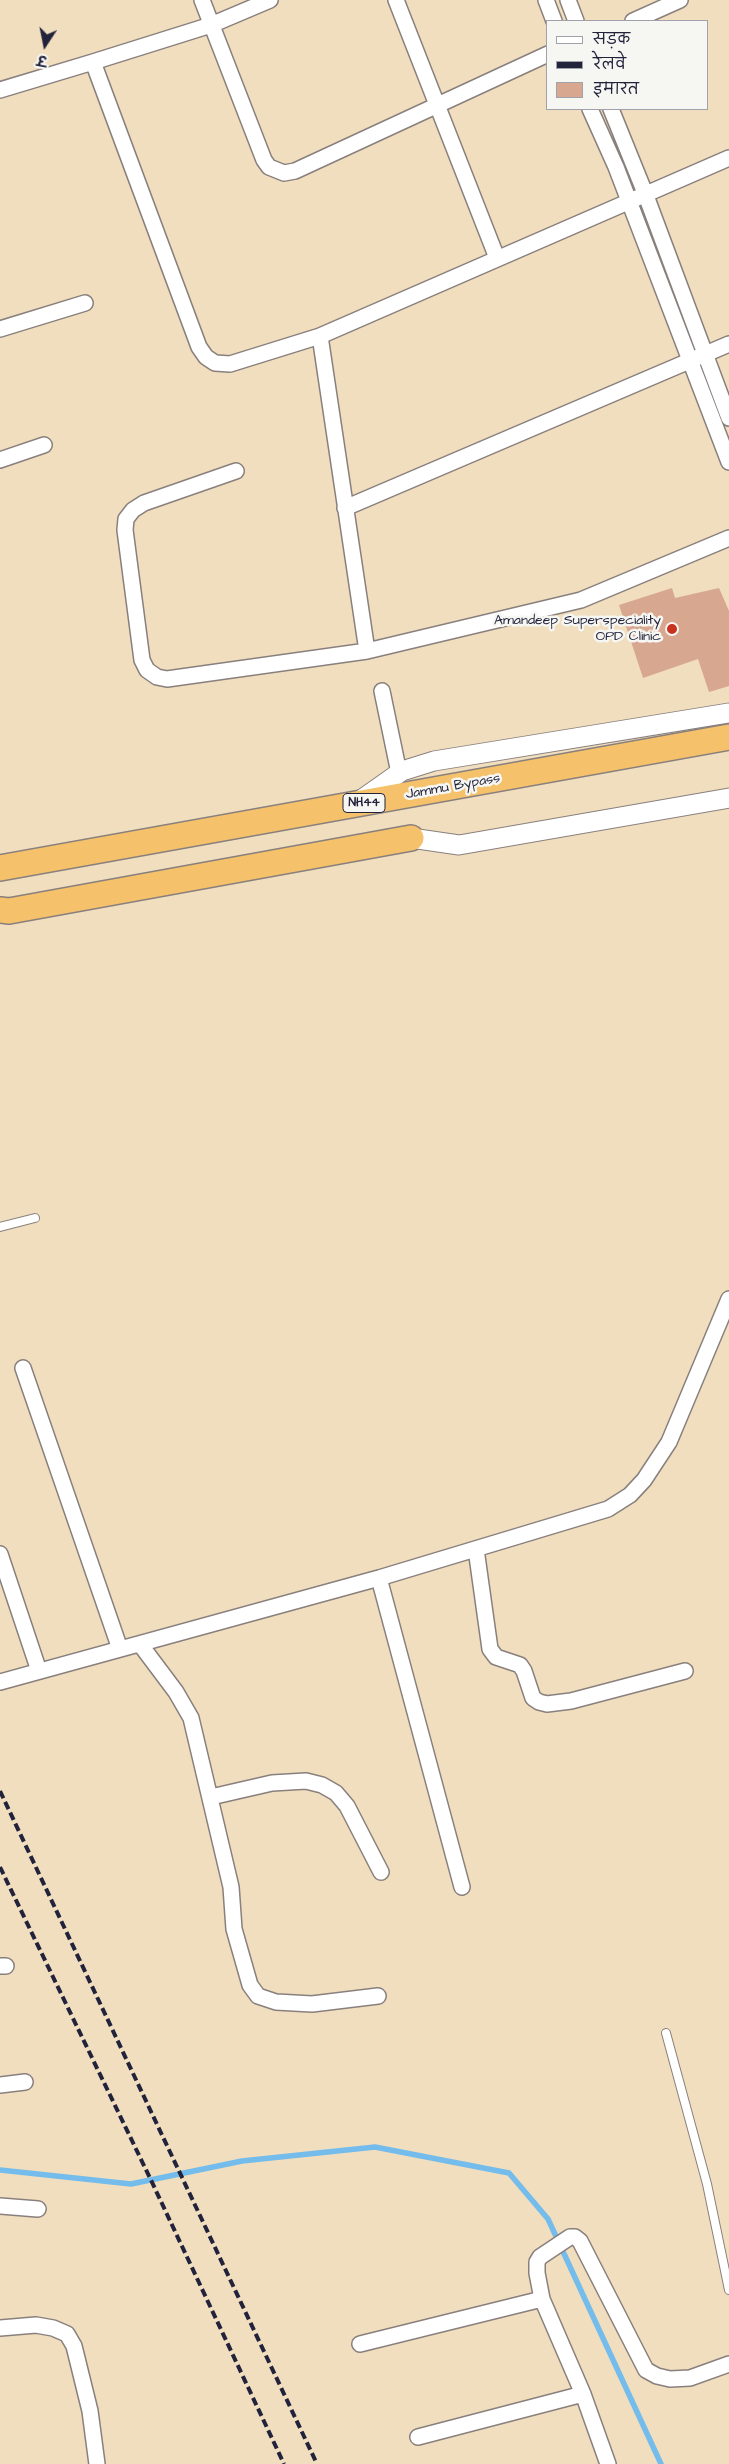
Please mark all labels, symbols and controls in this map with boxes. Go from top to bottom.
north arrow [20,20,70,70]
legend [546,20,709,110]
text: सड़क [593,29,630,50]
text: उ [36,49,49,70]
text: रेलवे [593,54,626,75]
text: इमारत [593,79,639,100]
place label: Amandeep Superspeciality OPD Clinic [494,613,661,646]
marker: Amandeep Superspeciality OPD Clinic [665,622,679,636]
street label: Jammu Bypass [404,770,502,804]
road number: NH44 [343,794,385,812]

